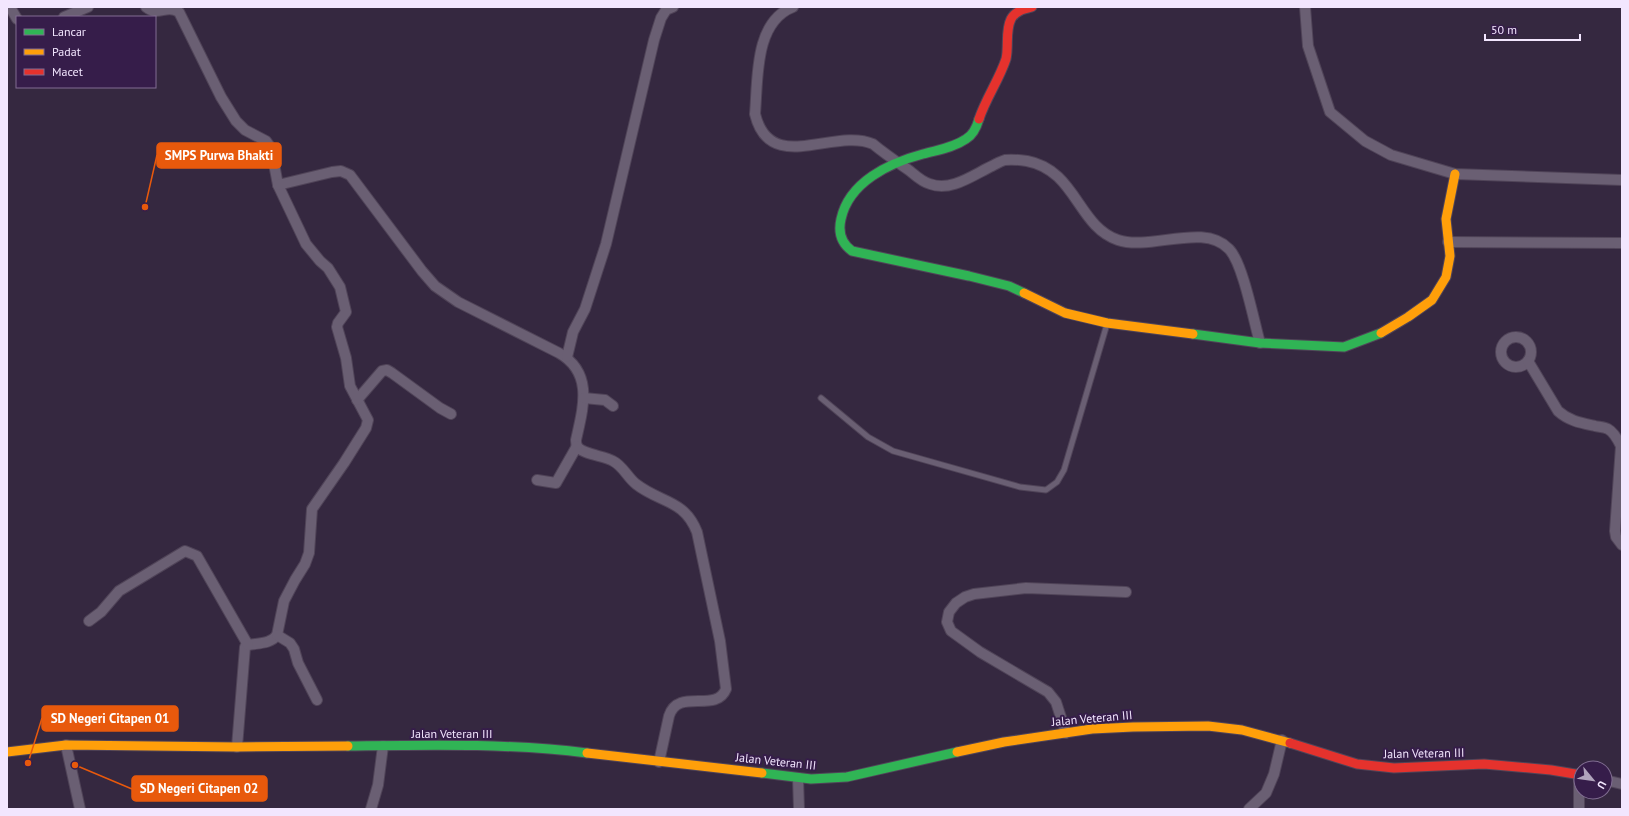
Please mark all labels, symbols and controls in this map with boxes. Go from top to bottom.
legend [16,16,156,88]
scale bar [1485,16,1580,42]
text: 50 m [1491,22,1517,37]
text: Lancar [52,24,86,39]
text: Padat [52,44,81,59]
text: Macet [52,64,83,79]
callout: SMPS Purwa Bhakti [157,143,281,168]
text: SMPS Purwa Bhakti [165,147,273,164]
callout: SD Negeri Citapen 01 [42,706,178,731]
street label: Jalan Veteran III [1050,707,1133,729]
text: SD Negeri Citapen 01 [51,710,169,727]
street label: Jalan Veteran III [411,726,492,741]
street label: Jalan Veteran III [1382,745,1465,761]
street label: Jalan Veteran III [734,749,817,773]
north arrow [1573,760,1613,800]
callout: SD Negeri Citapen 02 [132,776,267,801]
text: U [1594,778,1610,791]
text: SD Negeri Citapen 02 [140,780,258,797]

